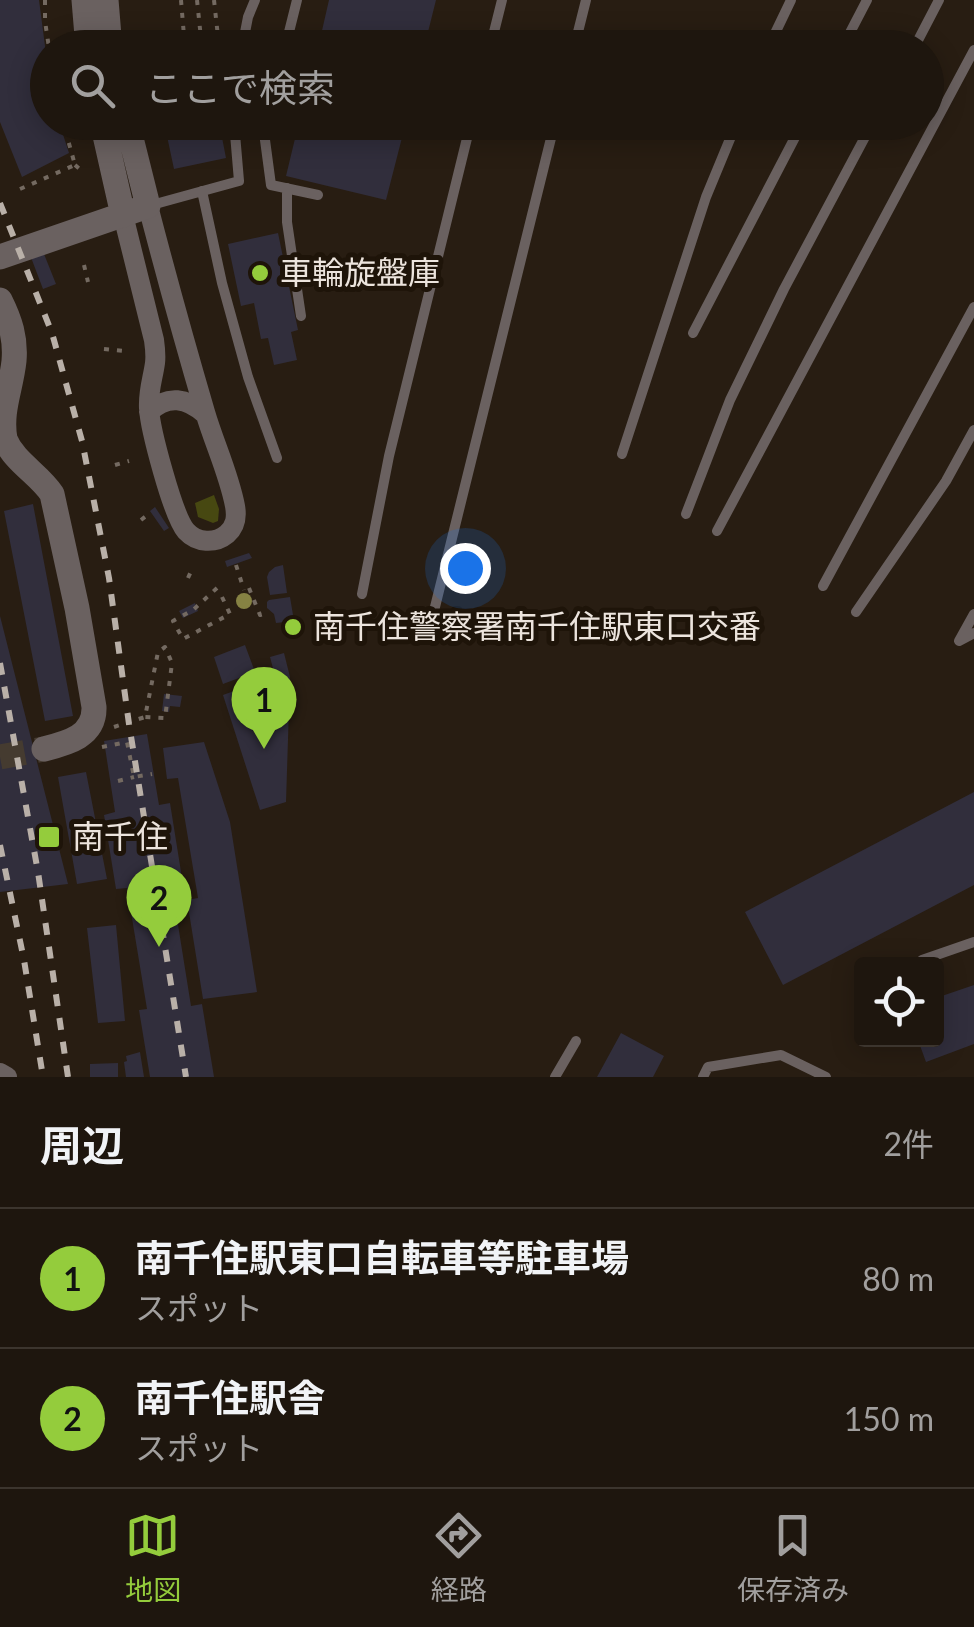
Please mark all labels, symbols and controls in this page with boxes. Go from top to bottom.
search box [30,30,944,140]
icon: search [65,58,120,113]
text: ここで検索 [145,64,335,110]
place label: 車輪旋盤庫 [280,252,440,291]
marker: 車輪旋盤庫 [249,262,271,284]
your location [440,543,491,594]
place label: 南千住警察署南千住駅東口交番 [313,606,761,645]
marker: 南千住警察署南千住駅東口交番 [282,616,304,638]
pin: 1 [232,666,296,749]
place label: 南千住 [72,816,168,855]
marker: 南千住 [36,824,62,850]
pin: 2 [126,864,192,947]
map controls [854,957,944,1047]
button: locate [854,957,944,1047]
text: 周辺 [40,1120,124,1170]
text: 2件 [883,1124,934,1163]
text: 南千住駅東口自転車等駐車場 [135,1234,629,1280]
text: 1 [63,1259,82,1298]
text: 80 m [862,1259,934,1298]
text: スポット [135,1288,263,1327]
text: 南千住駅舎 [135,1374,325,1420]
text: 2 [63,1399,82,1438]
text: 150 m [844,1399,934,1438]
text: スポット [135,1428,263,1467]
tab: 地図 [125,1508,181,1608]
tab: 経路 [431,1508,487,1608]
tab: 保存済み [737,1508,849,1608]

